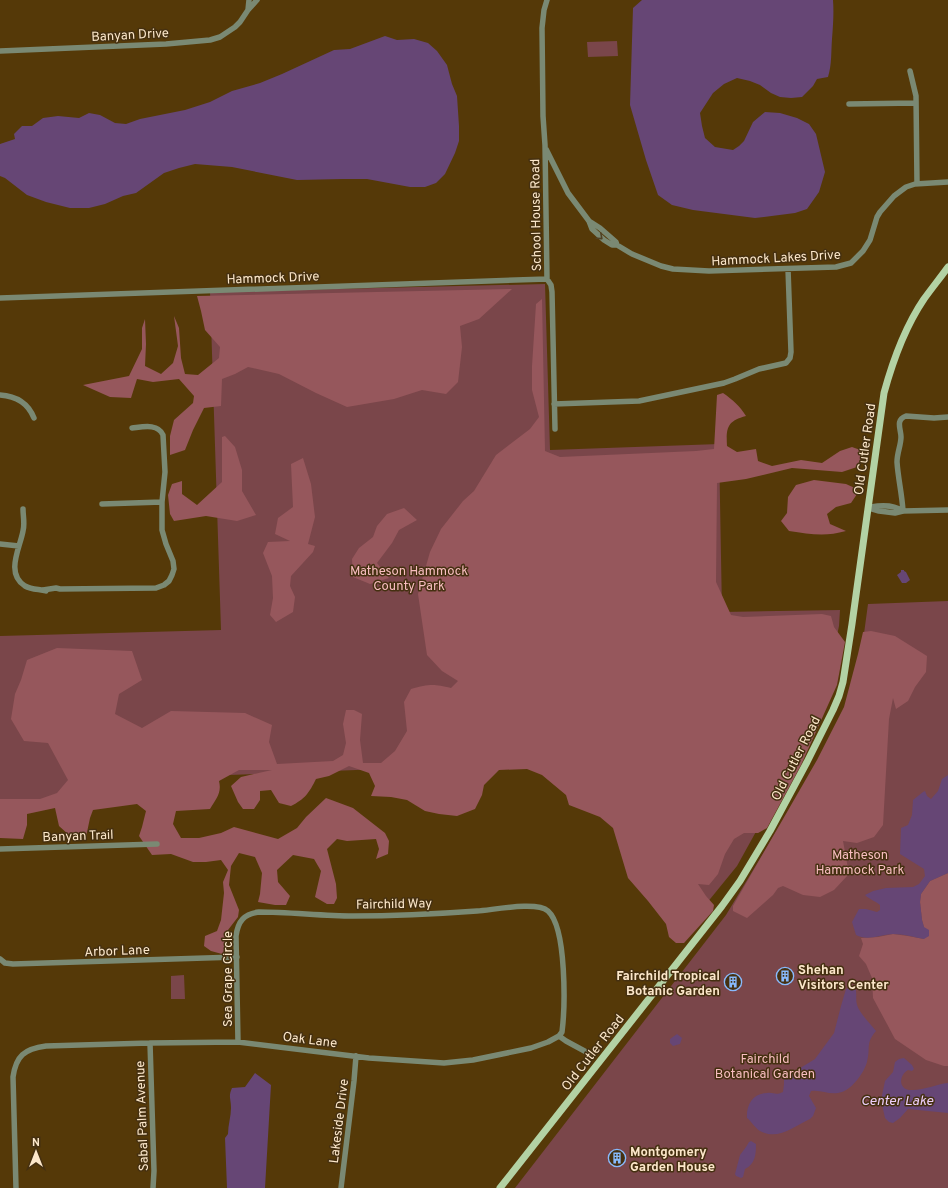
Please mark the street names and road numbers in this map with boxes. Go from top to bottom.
street label: Banyan Drive [91,26,169,46]
street label: School House Road [528,159,546,271]
street label: Hammock Lakes Drive [711,248,841,270]
street label: Hammock Drive [226,269,320,289]
street label: Old Cutler Road [852,402,880,496]
street label: Old Cutler Road [769,714,825,804]
street label: Banyan Trail [42,828,114,846]
street label: Fairchild Way [356,896,432,914]
street label: Sea Grape Circle [221,931,237,1027]
street label: Arbor Lane [84,943,150,961]
street label: Old Cutler Road [559,1012,628,1095]
street label: Oak Lane [282,1030,338,1052]
street label: Sabal Palm Avenue [133,1060,153,1171]
street label: Lakeside Drive [327,1078,353,1164]

